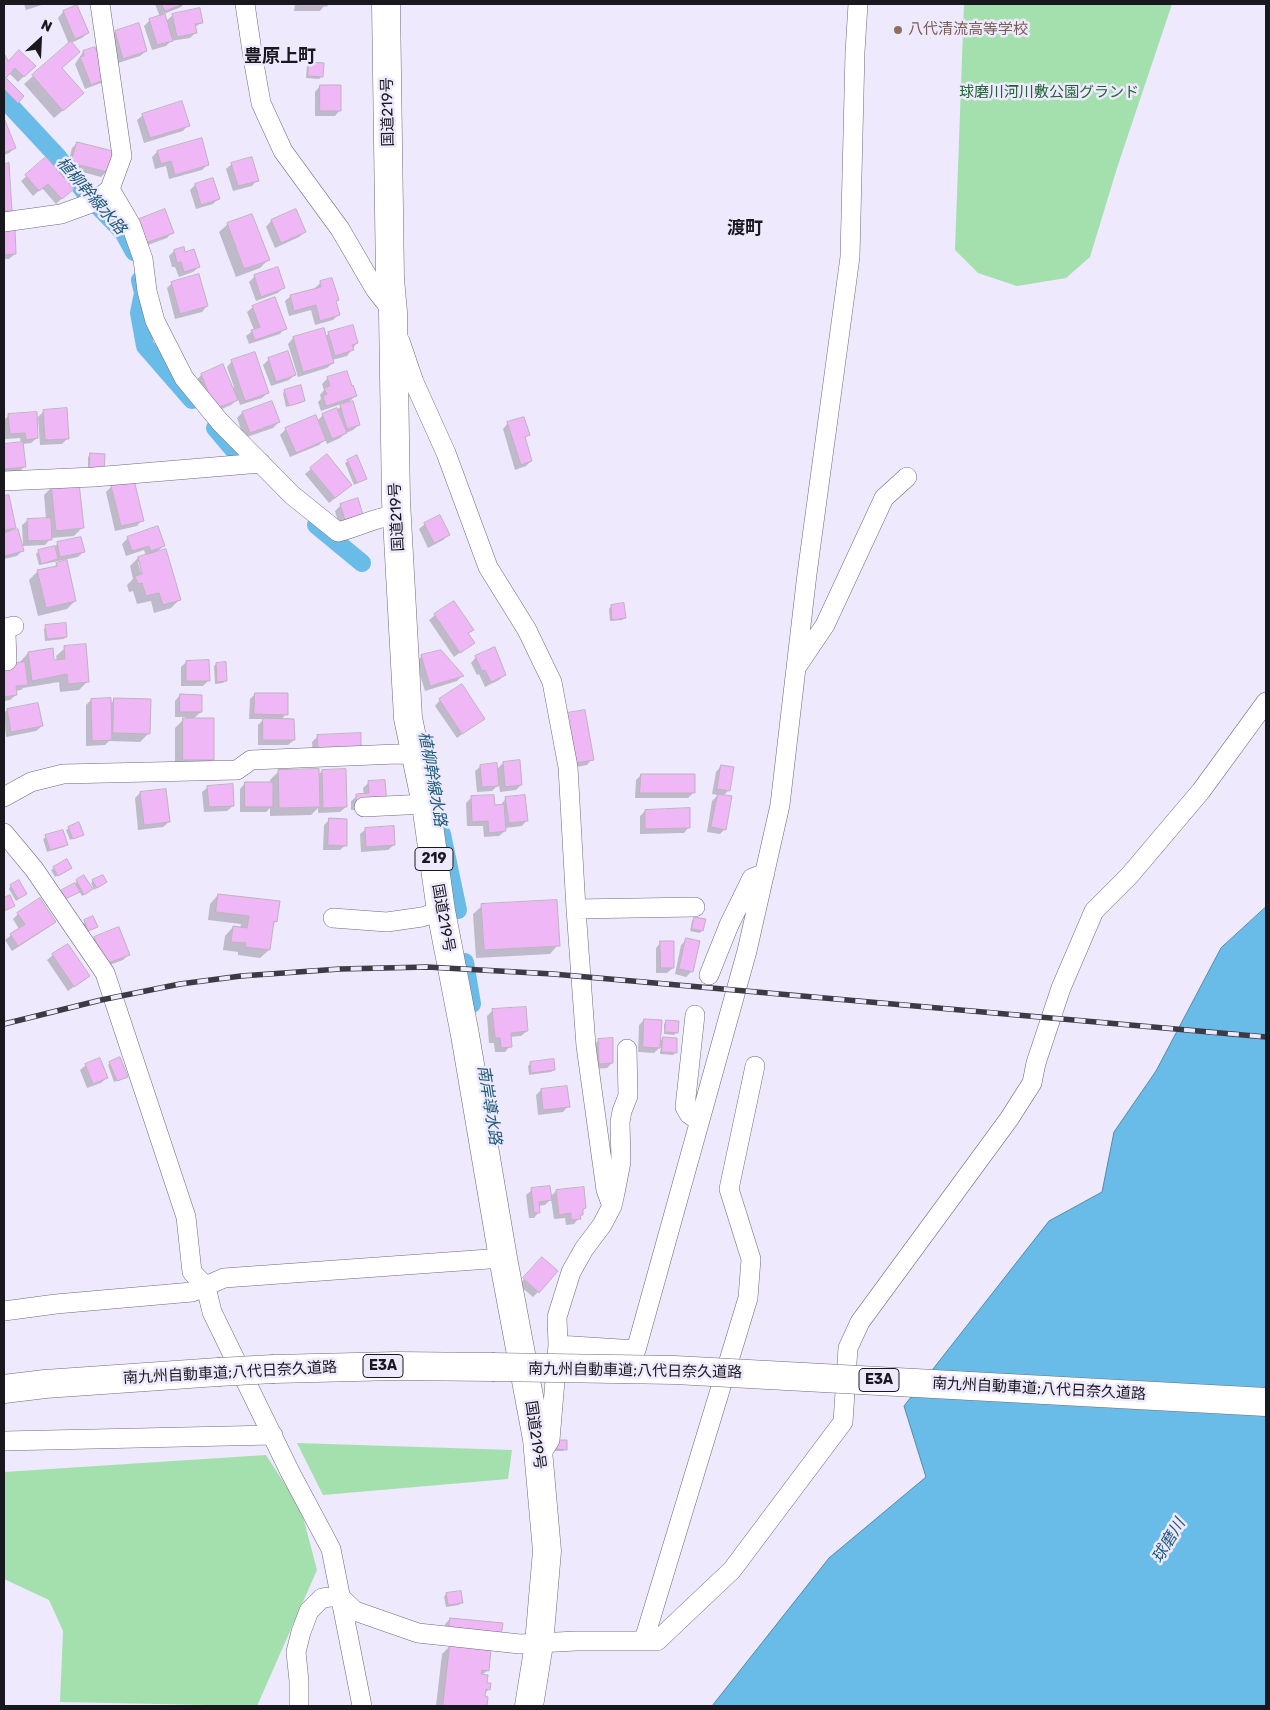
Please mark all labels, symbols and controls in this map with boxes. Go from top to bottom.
north arrow [15,15,65,65]
text: N [38,16,55,36]
place label: 八代清流高等学校 [908,21,1028,39]
marker: 八代清流高等学校 [892,24,904,36]
district label: 豊原上町 [244,46,316,68]
street label: 国道219号 [378,77,398,147]
park label: 球磨川河川敷公園グランド [959,84,1139,102]
water label: 植柳幹線水路 [52,153,130,239]
district label: 渡町 [727,218,763,240]
street label: 国道219号 [386,482,408,552]
water label: 植柳幹線水路 [414,730,450,828]
road number: 219 [415,848,453,871]
street label: 国道219号 [428,882,458,954]
water label: 南岸導水路 [473,1064,505,1146]
road number: E3A [363,1354,403,1378]
street label: 南九州自動車道;八代日奈久道路 [123,1358,337,1388]
street label: 南九州自動車道;八代日奈久道路 [528,1360,742,1382]
road number: E3A [859,1368,899,1392]
street label: 南九州自動車道;八代日奈久道路 [932,1374,1146,1404]
street label: 国道219号 [521,1400,549,1470]
water label: 球磨川 [1148,1515,1190,1567]

